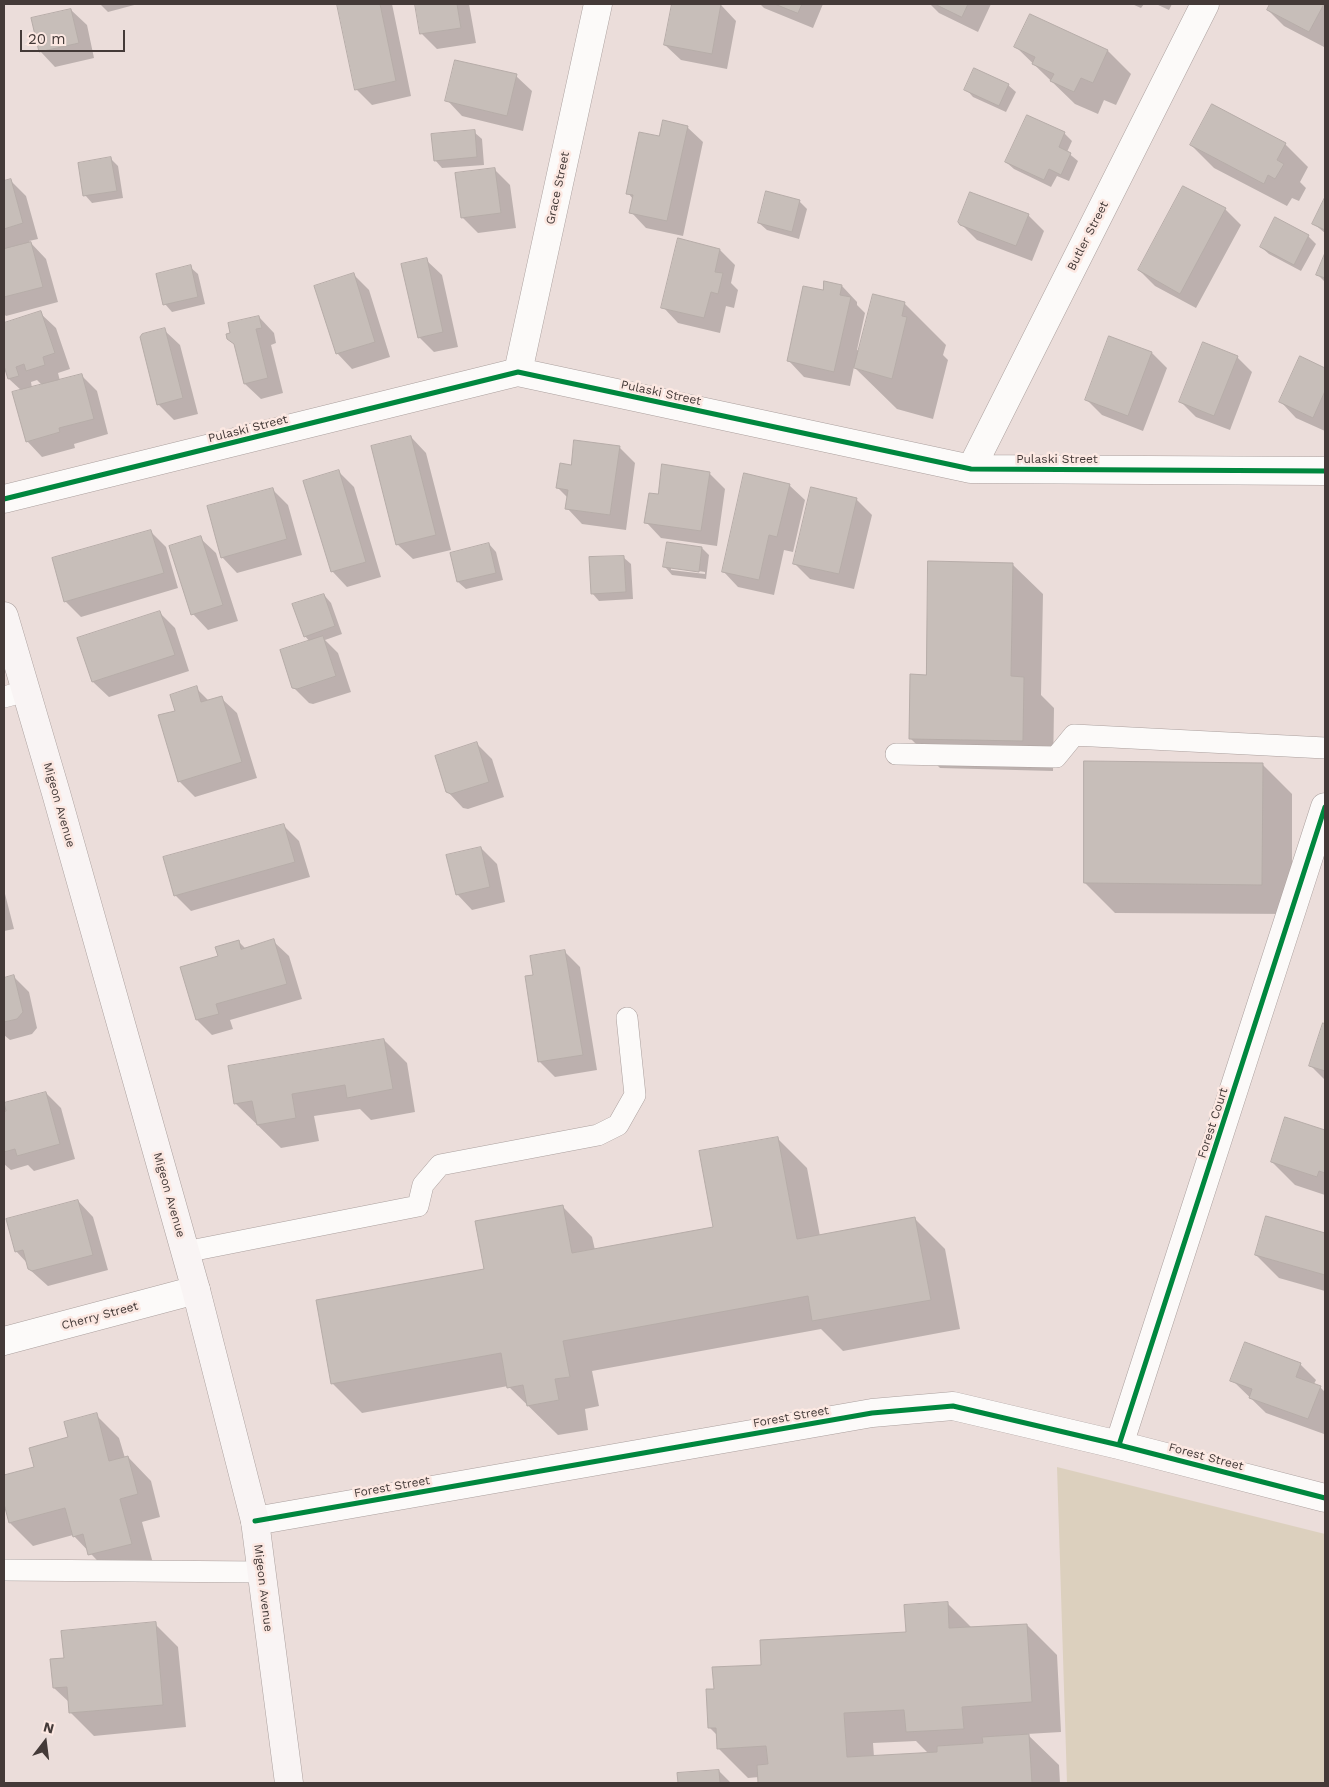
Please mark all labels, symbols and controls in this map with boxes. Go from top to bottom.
scale bar [22,20,128,52]
text: 20 m [28,30,66,48]
street label: Grace Street [543,150,573,226]
street label: Butler Street [1064,199,1112,273]
street label: Pulaski Street [620,377,702,409]
street label: Pulaski Street [207,412,289,446]
street label: Pulaski Street [1016,452,1098,466]
street label: Migeon Avenue [40,761,78,849]
street label: Forest Court [1195,1086,1231,1160]
street label: Migeon Avenue [150,1151,188,1239]
street label: Cherry Street [60,1299,140,1333]
street label: Forest Street [752,1403,830,1431]
street label: Forest Street [1167,1440,1245,1474]
street label: Forest Street [353,1473,431,1501]
street label: Migeon Avenue [250,1543,276,1633]
north arrow [20,1717,70,1767]
text: N [42,1718,56,1737]

